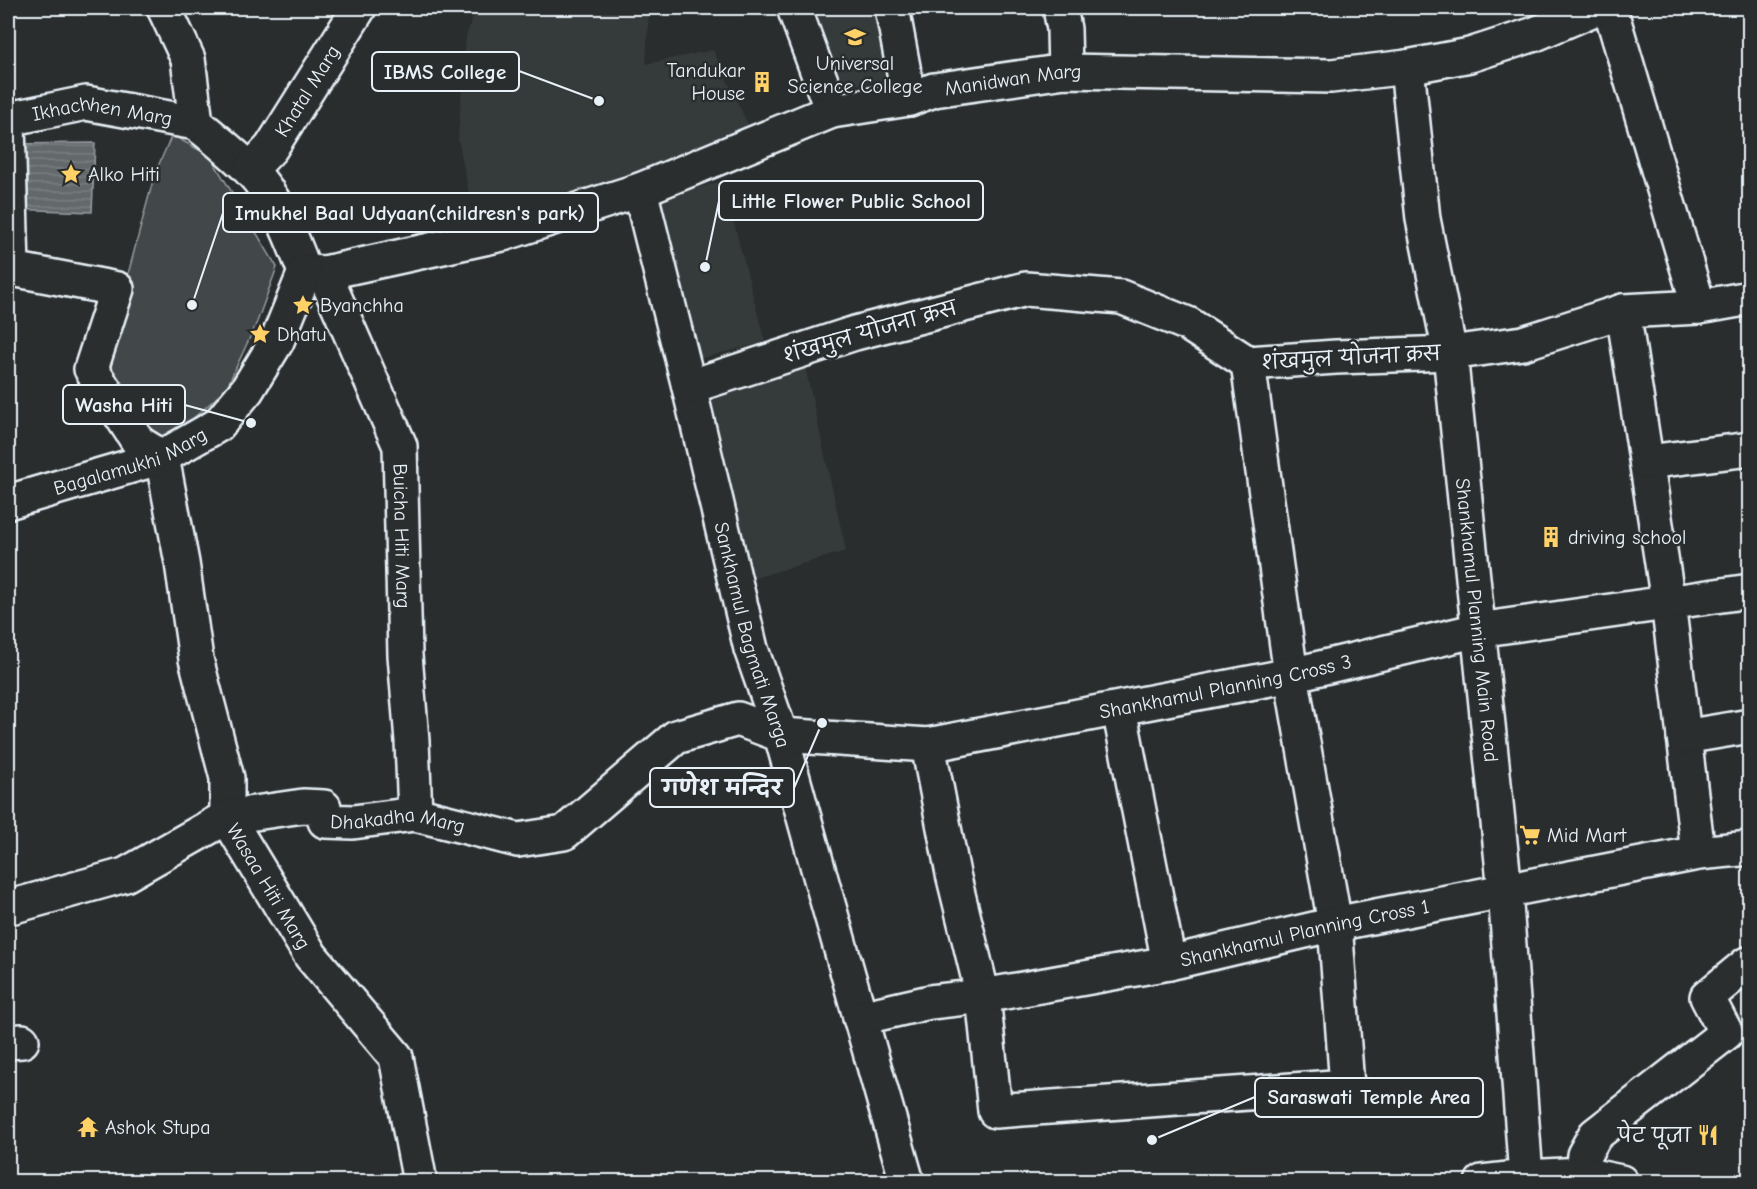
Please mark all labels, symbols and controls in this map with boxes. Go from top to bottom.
school or university icon: Universal Science College [843,25,867,49]
street label: Khatal Marg [270,41,344,141]
callout: IBMS College [372,52,519,91]
place label: Universal Science College [788,52,922,98]
place label: Tandukar House [667,59,745,105]
street label: Manidwan Marg [943,59,1082,100]
text: IBMS College [384,60,506,84]
building icon: Tandukar House [750,70,774,94]
street label: Ikhachhen Marg [30,91,174,130]
place icon: Alko Hiti [59,162,83,186]
place label: Alko Hiti [88,163,160,186]
callout: Little Flower Public School [719,181,983,220]
text: Little Flower Public School [731,189,971,213]
callout: Imukhel Baal Udyaan(childresn's park) [223,193,598,232]
text: Imukhel Baal Udyaan(childresn's park) [235,201,585,225]
street label: शंखमुल योजना क्रस [779,292,962,371]
place icon: Byanchha [291,293,315,317]
place label: Byanchha [320,294,404,317]
place icon: Dhatu [248,322,272,346]
place label: Dhatu [277,323,327,346]
street label: शंखमुल योजना क्रस [1261,338,1443,377]
callout: Washa Hiti [63,385,185,424]
text: Washa Hiti [75,393,173,417]
street label: Bagalamukhi Marg [51,422,211,500]
street label: Buicha Hiti Marg [389,463,415,609]
street label: Shankhamul Planning Main Road [1451,477,1503,763]
street label: Sankhamul Bagmati Marga [710,520,795,750]
building icon: driving school [1539,525,1563,549]
place label: driving school [1568,526,1686,549]
street label: Shankhamul Planning Cross 3 [1097,649,1354,723]
callout: गणेश मन्दिर [650,768,794,807]
text: गणेश मन्दिर [660,770,784,800]
street label: Dhakadha Marg [330,803,468,838]
street label: Wasaa Hiti Marg [222,819,316,953]
supermarket icon: Mid Mart [1518,823,1542,847]
place label: Mid Mart [1547,824,1628,847]
street label: Shankhamul Planning Cross 1 [1178,894,1431,972]
callout: Saraswati Temple Area [1255,1078,1483,1117]
text: Saraswati Temple Area [1267,1085,1471,1109]
temple icon: Ashok Stupa [76,1115,100,1139]
place label: Ashok Stupa [105,1116,211,1139]
place label: पेट पूजा [1617,1119,1692,1150]
restaurant icon: पेट पूजा [1696,1123,1720,1147]

